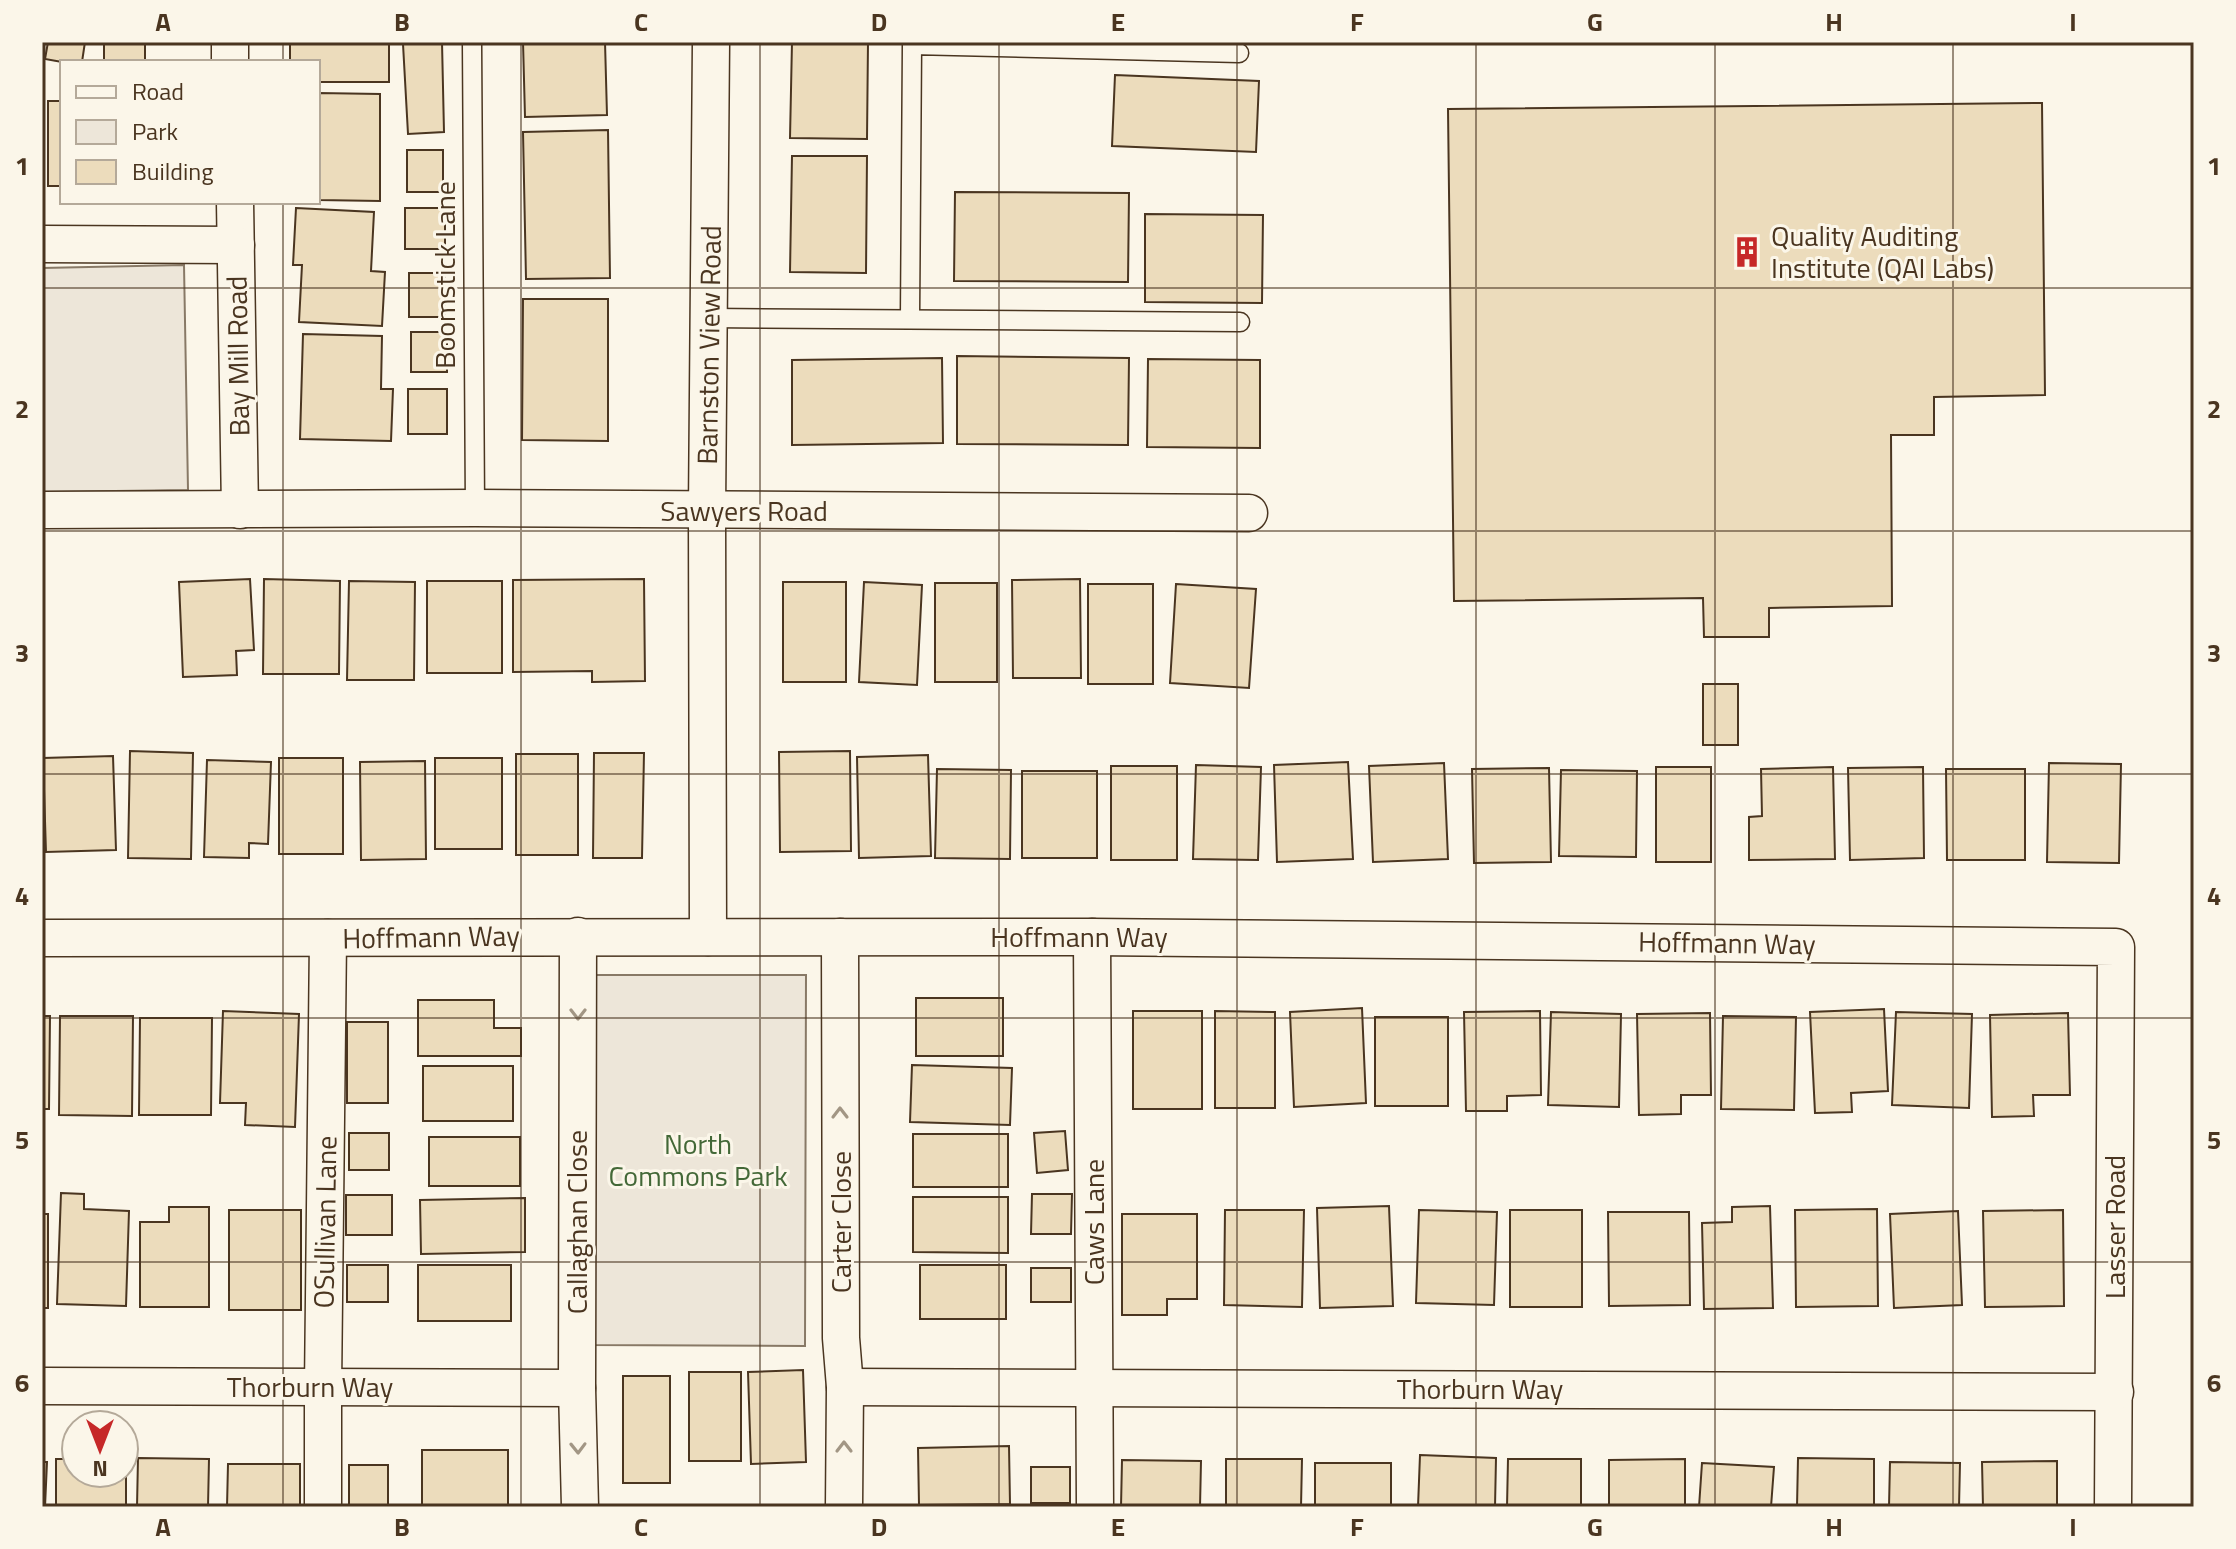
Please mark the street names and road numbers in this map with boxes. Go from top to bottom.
street label: Boomstick Lane [423,181,466,369]
street label: Barnston View Road [685,225,732,465]
street label: Bay Mill Road [215,276,260,436]
street label: Sawyers Road [660,489,828,532]
street label: Hoffmann Way [342,913,520,960]
street label: Hoffmann Way [990,915,1168,958]
street label: Hoffmann Way [1638,919,1816,966]
street label: Callaghan Close [555,1130,598,1314]
street label: OSullivan Lane [301,1135,348,1309]
street label: Carter Close [819,1151,862,1293]
street label: Lasser Road [2093,1155,2136,1299]
street label: Caws Lane [1072,1159,1115,1285]
street label: Thorburn Way [227,1365,393,1408]
street label: Thorburn Way [1397,1367,1563,1410]

